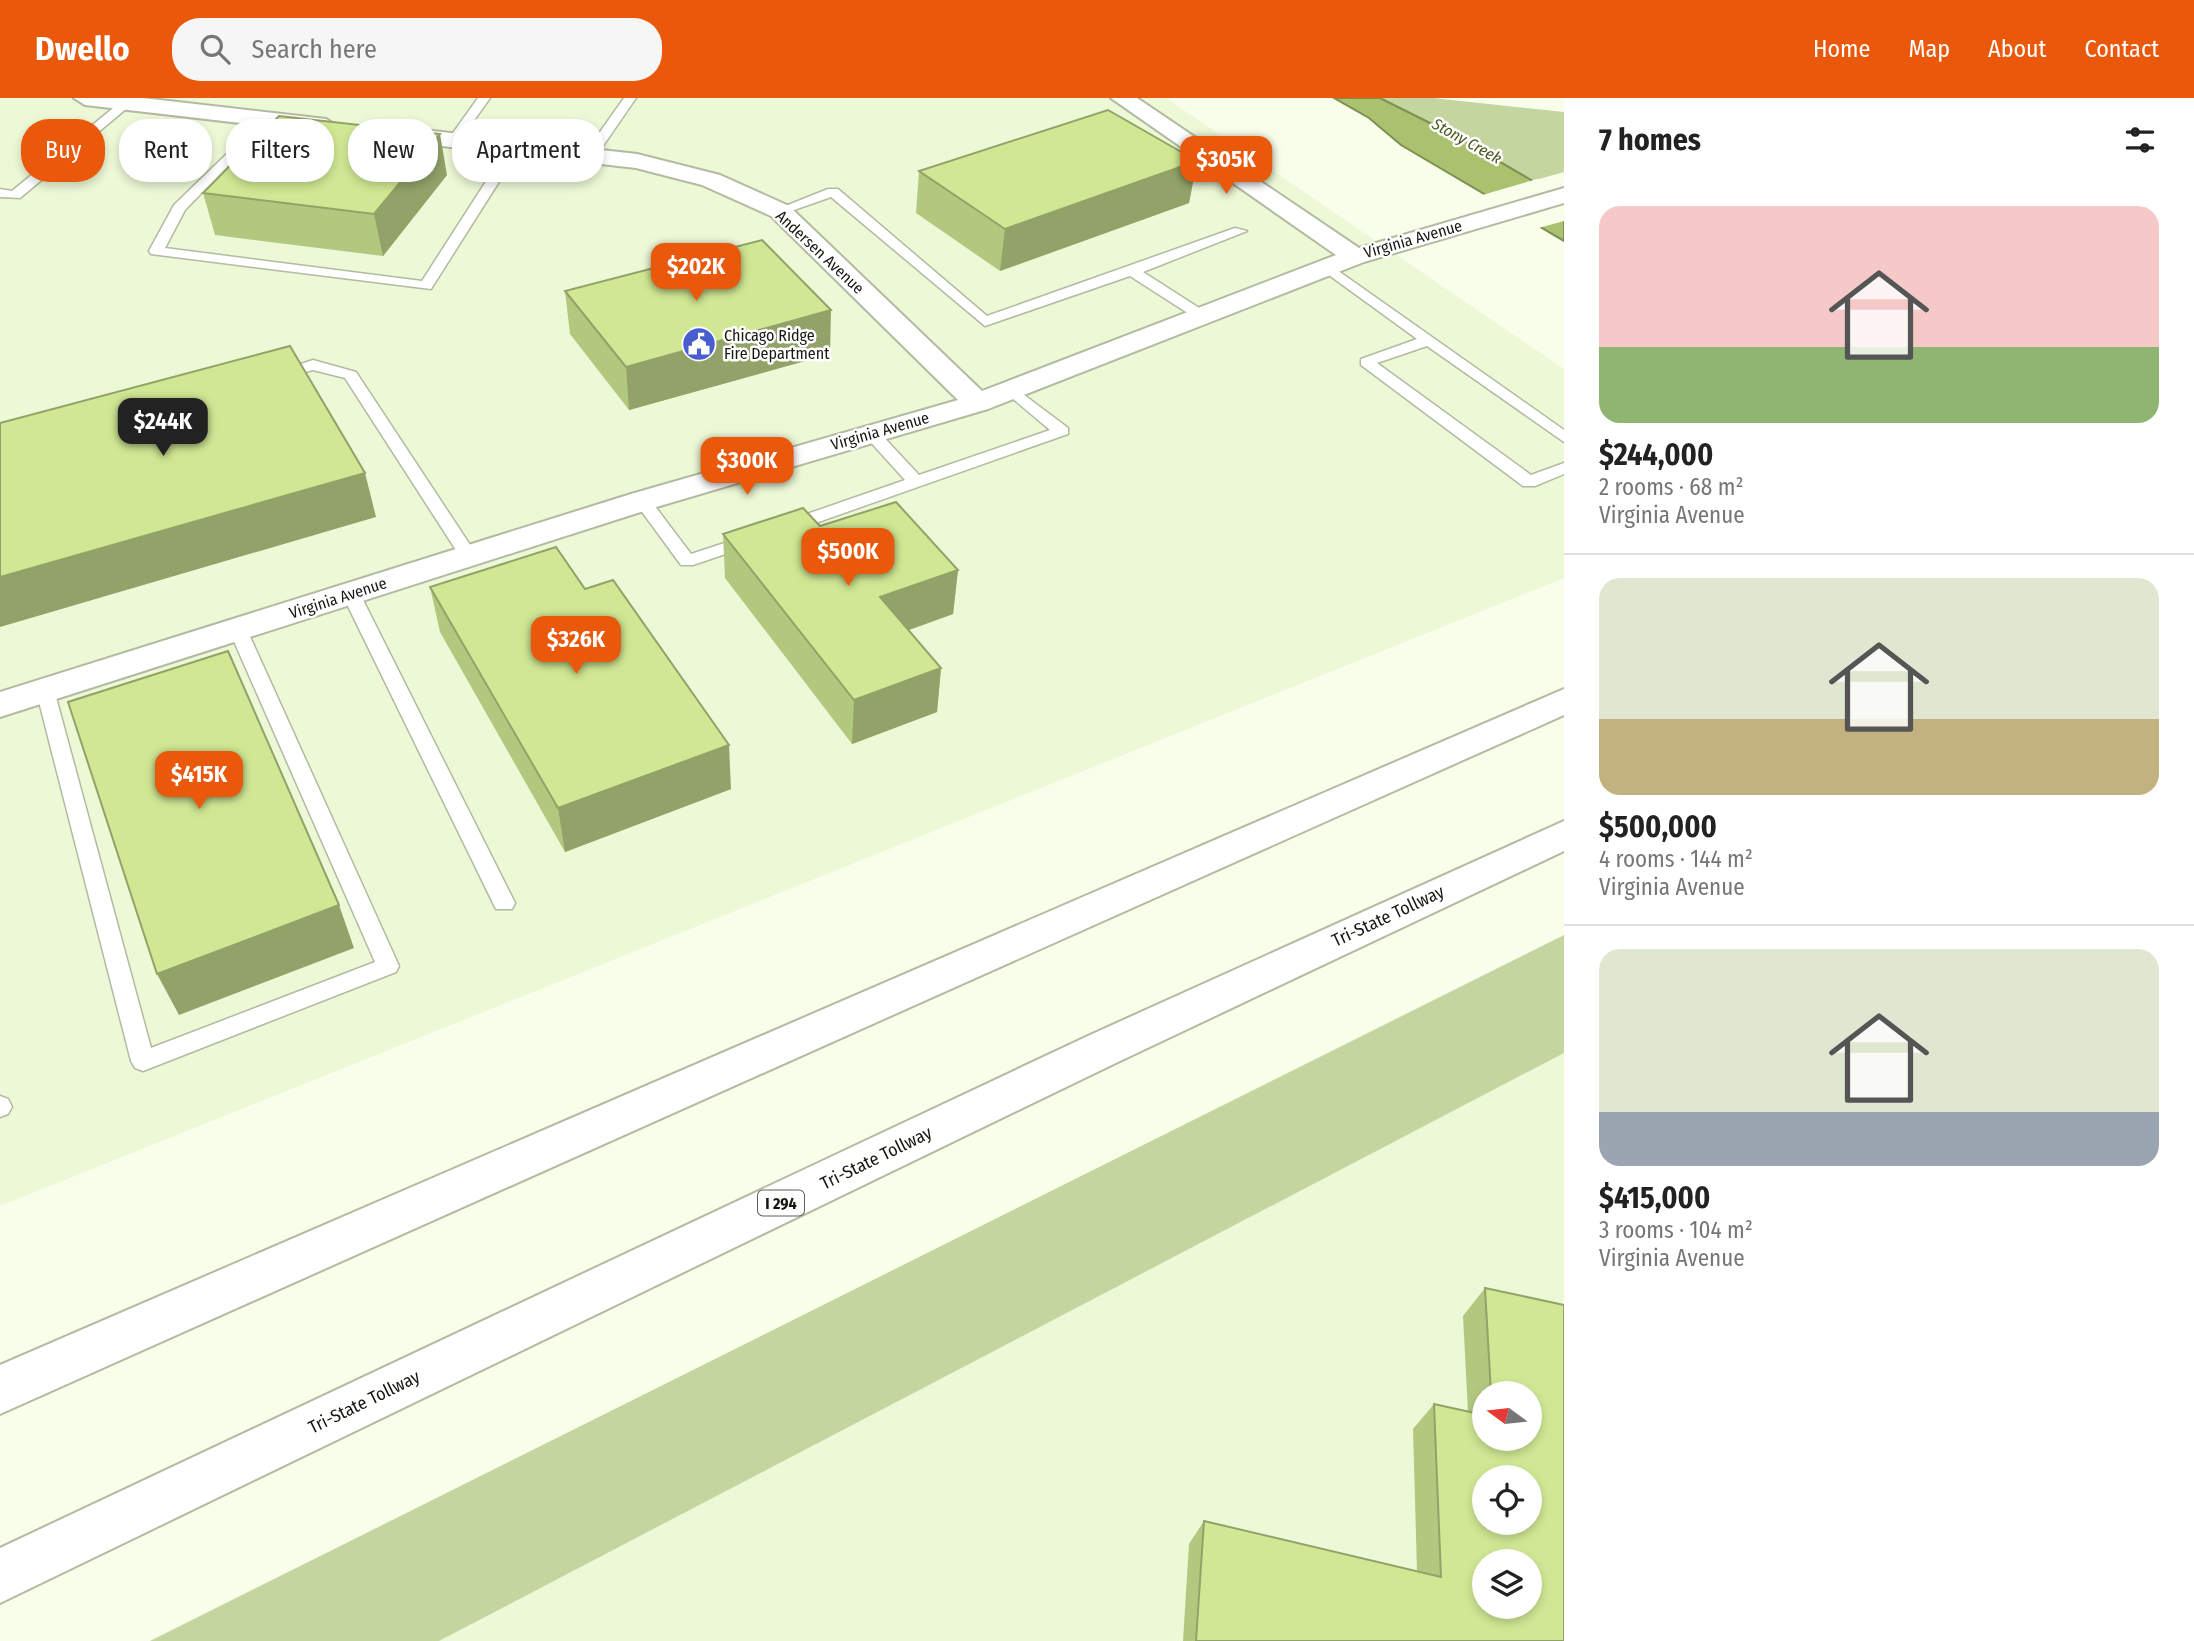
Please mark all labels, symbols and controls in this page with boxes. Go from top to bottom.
search box [172,18,662,81]
text: Dwello [35,29,130,69]
icon: search [196,30,234,68]
text: Search here [252,34,377,65]
text: Home [1813,35,1870,63]
text: Map [1908,35,1950,63]
text: About [1988,35,2046,63]
text: Contact [2084,35,2159,63]
water label: Stony Creek [1428,114,1505,168]
chip: Buy [21,119,105,182]
chip: Rent [119,119,212,182]
chip: Filters [226,119,334,182]
chip: New [348,119,438,182]
chip: Apartment [452,119,604,182]
icon: filters [2121,121,2159,159]
text: 7 homes [1599,122,1701,158]
pin: $305K [1177,136,1275,196]
text: $305K [1196,145,1256,173]
street label: Andersen Avenue [772,206,868,298]
street label: Virginia Avenue [1362,216,1464,262]
pin: $202K [647,244,745,303]
text: $202K [667,252,725,280]
icon: home [1816,252,1942,378]
public building icon: Chicago Ridge Fire Department [680,325,718,363]
place label: Chicago Ridge Fire Department [724,326,830,363]
pin: $244K [114,398,212,458]
text: $244K [134,407,192,435]
street label: Virginia Avenue [829,408,931,454]
text: $244,000 [1599,437,1713,473]
pin: $300K [698,438,796,497]
text: $300K [717,446,777,474]
text: 2 rooms · 68 m² [1599,473,1744,501]
text: Virginia Avenue [1599,501,1745,529]
pin: $500K [799,528,897,588]
text: $500K [817,537,879,565]
street label: Virginia Avenue [287,573,389,623]
pin: $326K [527,616,625,676]
icon: home [1816,624,1942,750]
text: $326K [547,625,605,653]
pin: $415K [150,752,248,811]
text: $415K [171,760,227,788]
text: $500,000 [1599,809,1717,845]
text: 4 rooms · 144 m² [1599,845,1753,873]
text: Virginia Avenue [1599,873,1745,901]
street label: Tri-State Tollway [1328,880,1448,952]
icon: home [1816,995,1942,1121]
street label: Tri-State Tollway [817,1122,935,1194]
text: $415,000 [1599,1180,1710,1216]
road number: I 294 [758,1190,804,1216]
text: 3 rooms · 104 m² [1599,1216,1753,1244]
text: Virginia Avenue [1599,1244,1745,1272]
street label: Tri-State Tollway [305,1366,423,1438]
north arrow [1472,1381,1542,1451]
map controls [1472,1381,1542,1619]
button: locate [1472,1465,1542,1535]
button: layers [1472,1549,1542,1619]

